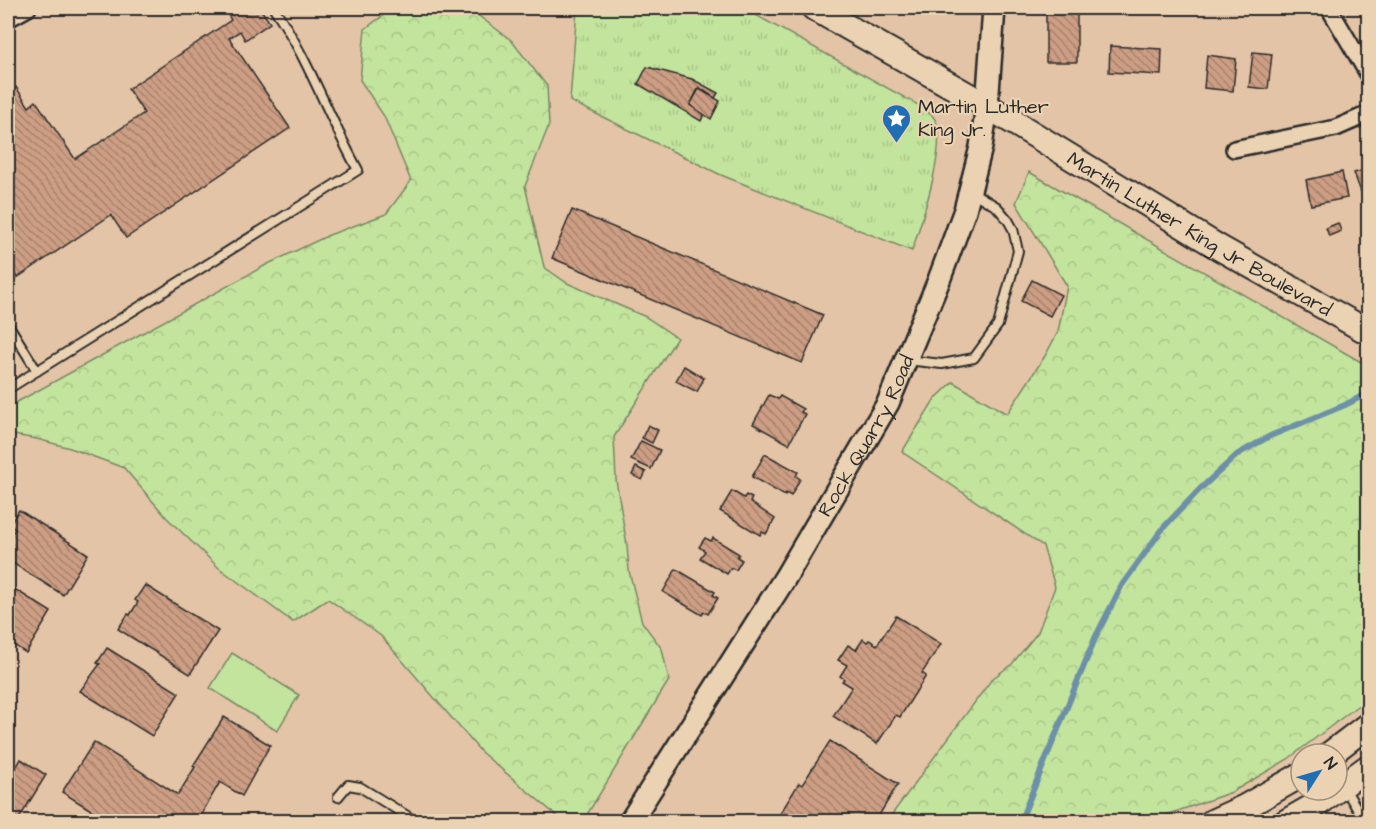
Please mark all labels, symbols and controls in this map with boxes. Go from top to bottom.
place label: Martin Luther King Jr. [918,93,1049,145]
place icon: Martin Luther King Jr. [881,102,913,144]
street label: Martin Luther King Jr Boulevard [1062,145,1337,324]
street label: Rock Quarry Road [811,351,921,522]
north arrow [1289,742,1349,802]
text: N [1318,753,1342,774]

